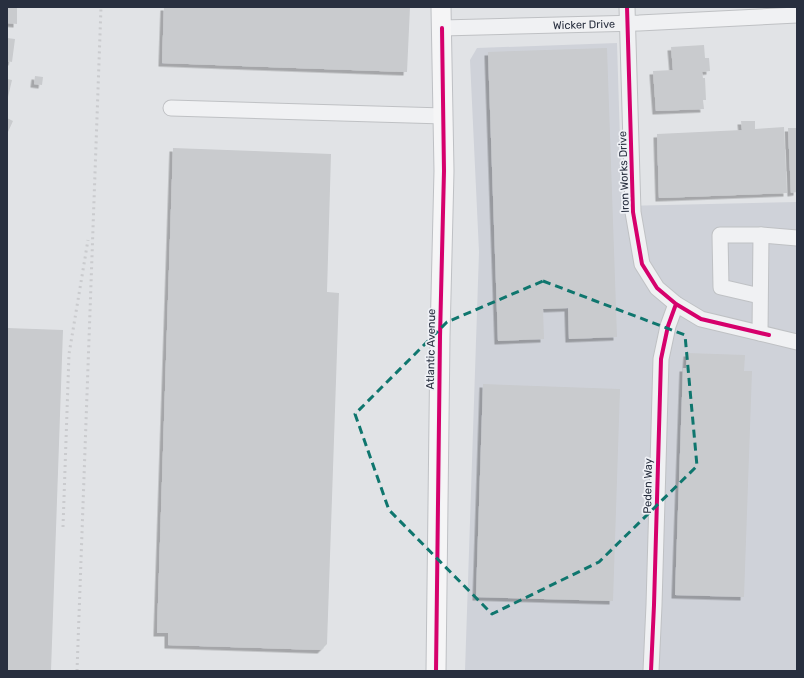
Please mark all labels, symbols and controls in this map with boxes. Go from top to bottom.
street label: Wicker Drive [553,17,615,32]
street label: Iron Works Drive [616,131,632,213]
street label: Atlantic Avenue [424,309,438,389]
street label: Peden Way [641,458,655,514]

